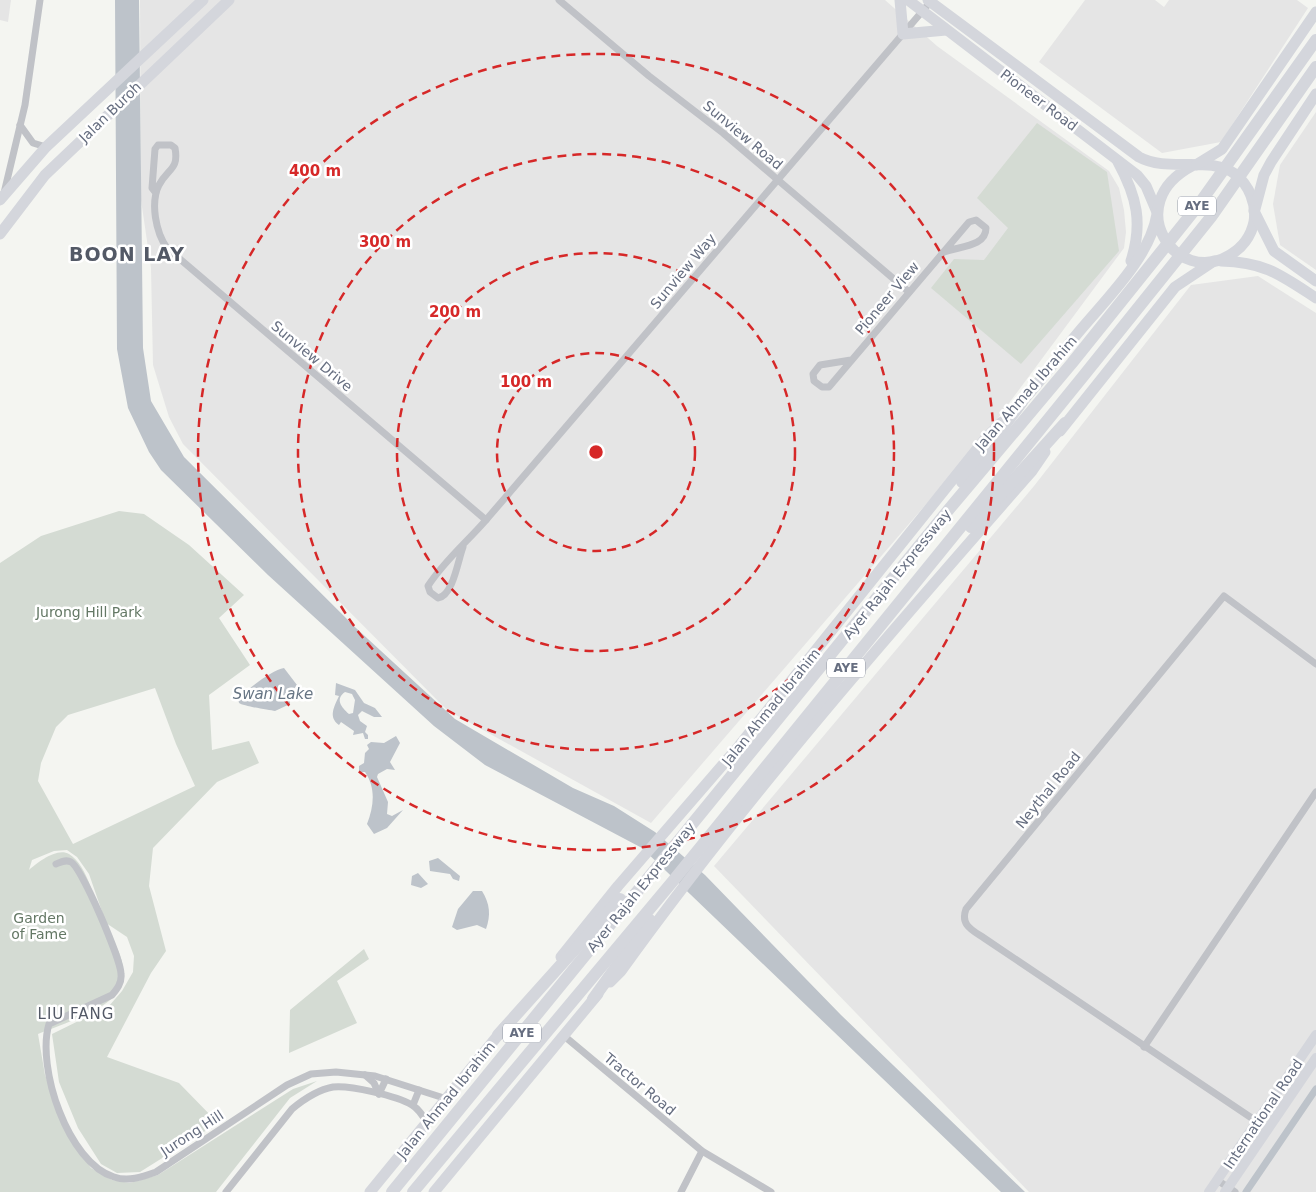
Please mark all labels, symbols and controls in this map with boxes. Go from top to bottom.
street label: Pioneer Road [997,66,1081,134]
street label: Jalan Buroh [75,79,144,146]
street label: Sunview Road [700,97,786,173]
text: 400 m [289,162,341,180]
road number: AYE [1178,197,1216,216]
street label: Sunview Way [647,230,719,312]
text: 300 m [359,233,411,251]
district label: BOON LAY [69,243,185,265]
street label: Pioneer View [852,258,922,338]
text: 200 m [429,303,481,321]
street label: Sunview Drive [268,318,356,394]
street label: Jalan Ahmad Ibrahim [971,333,1080,454]
text: 100 m [500,373,552,391]
centre of rings [587,443,605,461]
street label: Ayer Rajah Expressway [840,506,954,642]
park label: Jurong Hill Park [35,604,143,620]
street label: Jalan Ahmad Ibrahim [718,645,823,770]
road number: AYE [827,658,865,678]
water label: Swan Lake [233,685,313,703]
street label: Neythal Road [1012,749,1084,831]
street label: Ayer Rajah Expressway [584,819,698,955]
park label: Garden of Fame [11,910,67,942]
district label: LIU FANG [38,1005,114,1023]
road number: AYE [503,1024,541,1042]
street label: Jalan Ahmad Ibrahim [393,1038,498,1163]
street label: Tractor Road [600,1049,679,1118]
street label: International Road [1220,1056,1306,1172]
street label: Jurong Hill [157,1107,226,1160]

